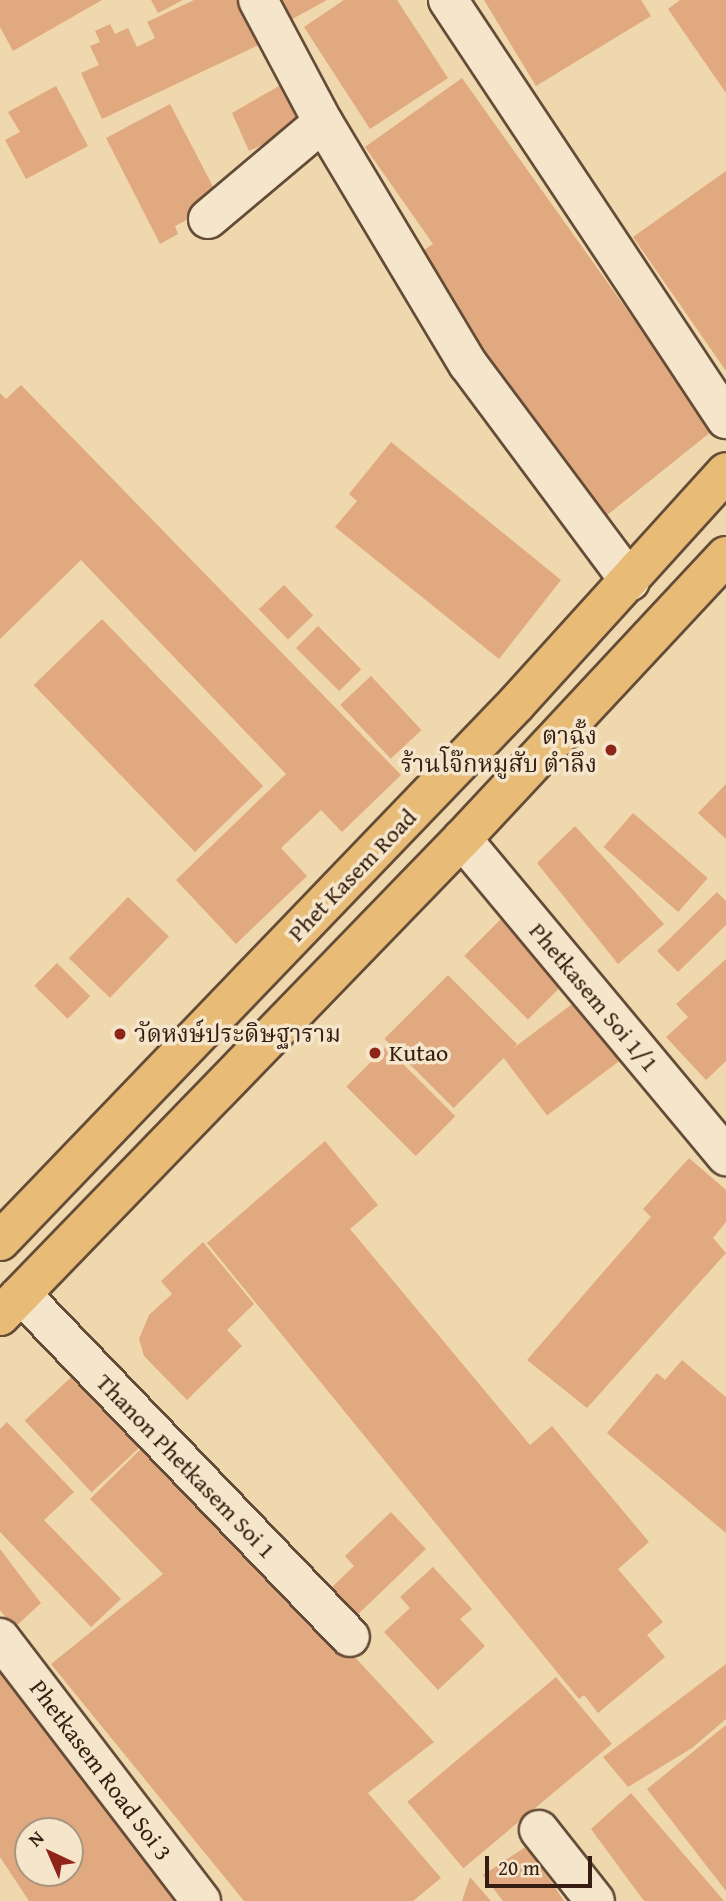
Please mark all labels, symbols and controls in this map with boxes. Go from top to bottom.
place label: ตาฉั้ง ร้านโจ๊กหมูสับ ตำลึง [401,722,597,778]
marker: ตาฉั้ง ร้านโจ๊กหมูสับ ตำลึง [603,742,619,758]
street label: Phet Kasem Road [282,803,422,947]
street label: Phetkasem Soi 1/1 [523,917,665,1077]
place label: วัดหงษ์ประดิษฐาราม [134,1020,341,1048]
marker: วัดหงษ์ประดิษฐาราม [112,1026,128,1042]
place label: Kutao [389,1039,448,1067]
marker: Kutao [367,1045,383,1061]
street label: Thanon Phetkasem Soi 1 [90,1368,282,1564]
street label: Phetkasem Road Soi 3 [24,1674,178,1866]
north arrow [14,1817,84,1887]
text: N [22,1824,50,1853]
scale bar [488,1842,595,1886]
text: 20 m [498,1852,540,1883]

